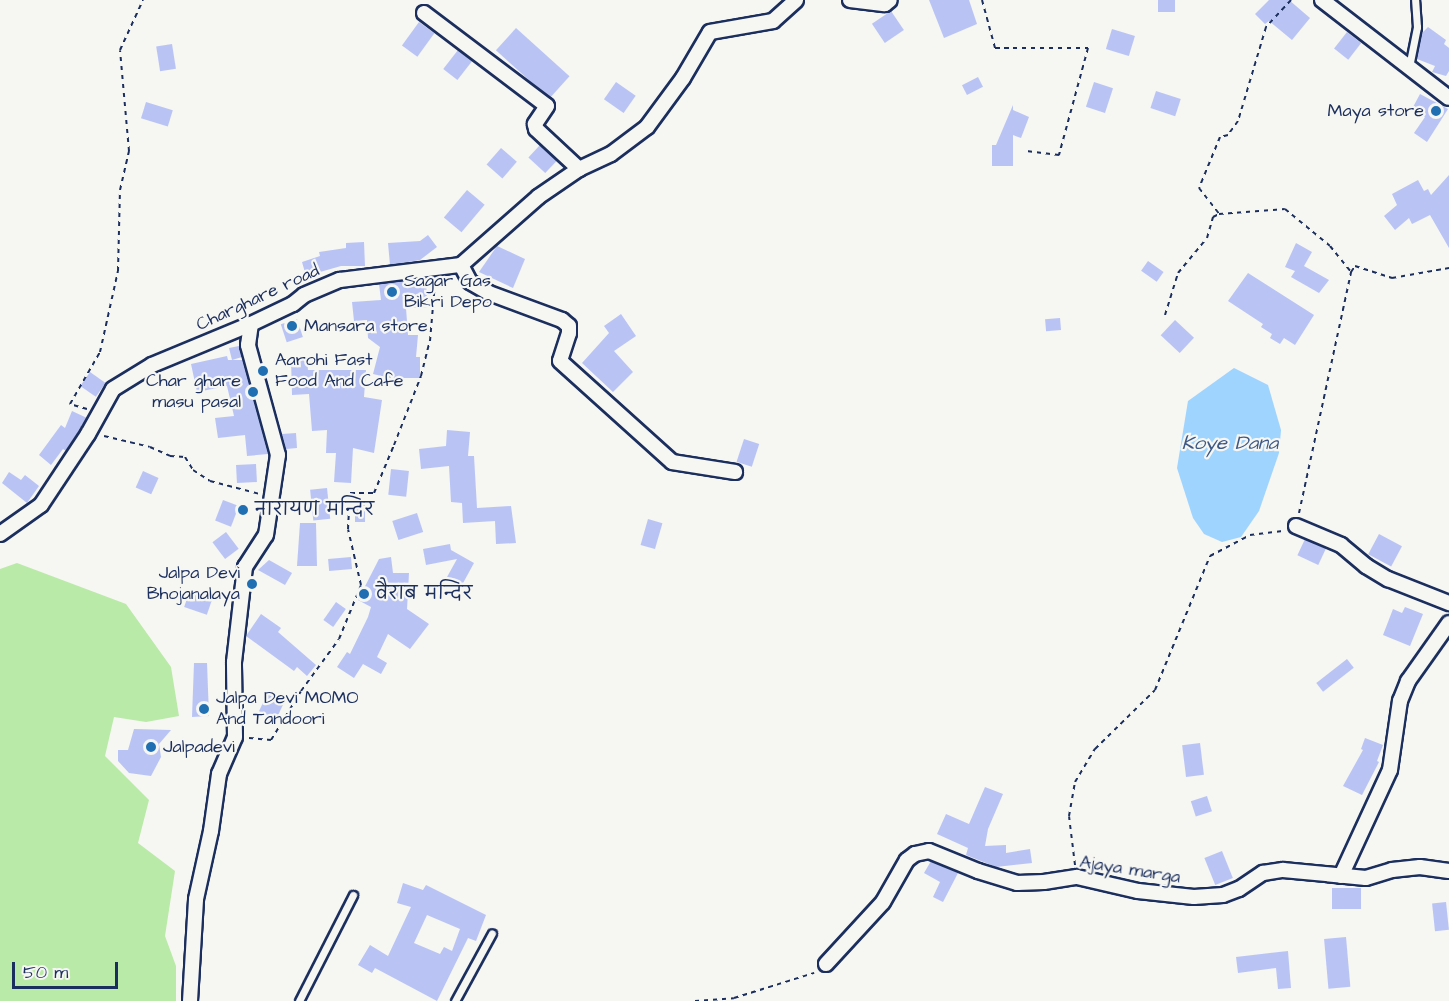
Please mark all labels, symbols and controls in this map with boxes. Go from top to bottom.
place label: Maya store [1328,100,1424,122]
marker: Maya store [1429,104,1443,118]
street label: Charghare road [193,260,323,336]
place label: Sagar Gas Bikri Depo [404,271,492,314]
marker: Sagar Gas Bikri Depo [385,285,399,299]
place label: Mansara store [304,315,428,337]
marker: Mansara store [285,319,299,333]
place label: Aarohi Fast Food And Cafe [275,350,403,392]
marker: Aarohi Fast Food And Cafe [256,364,270,378]
place label: Char ghare masu pasal [146,371,241,413]
marker: Char ghare masu pasal [246,385,260,399]
water label: Koye Dana [1182,431,1278,455]
place label: नारायण मन्दिर [255,499,374,521]
marker: नारायण मन्दिर [236,503,250,517]
place label: Jalpa Devi Bhojanalaya [147,563,240,606]
marker: Jalpa Devi Bhojanalaya [245,577,259,591]
place label: वैराब मन्दिर [376,583,472,605]
marker: वैराब मन्दिर [357,587,371,601]
place label: Jalpa Devi MOMO And Tandoori [216,688,358,730]
marker: Jalpa Devi MOMO And Tandoori [197,702,211,716]
place label: Jalpadevi [163,736,235,758]
marker: Jalpadevi [144,740,158,754]
street label: Ajaya marga [1078,851,1182,889]
scale bar [15,950,122,988]
text: 50 m [23,960,68,985]

